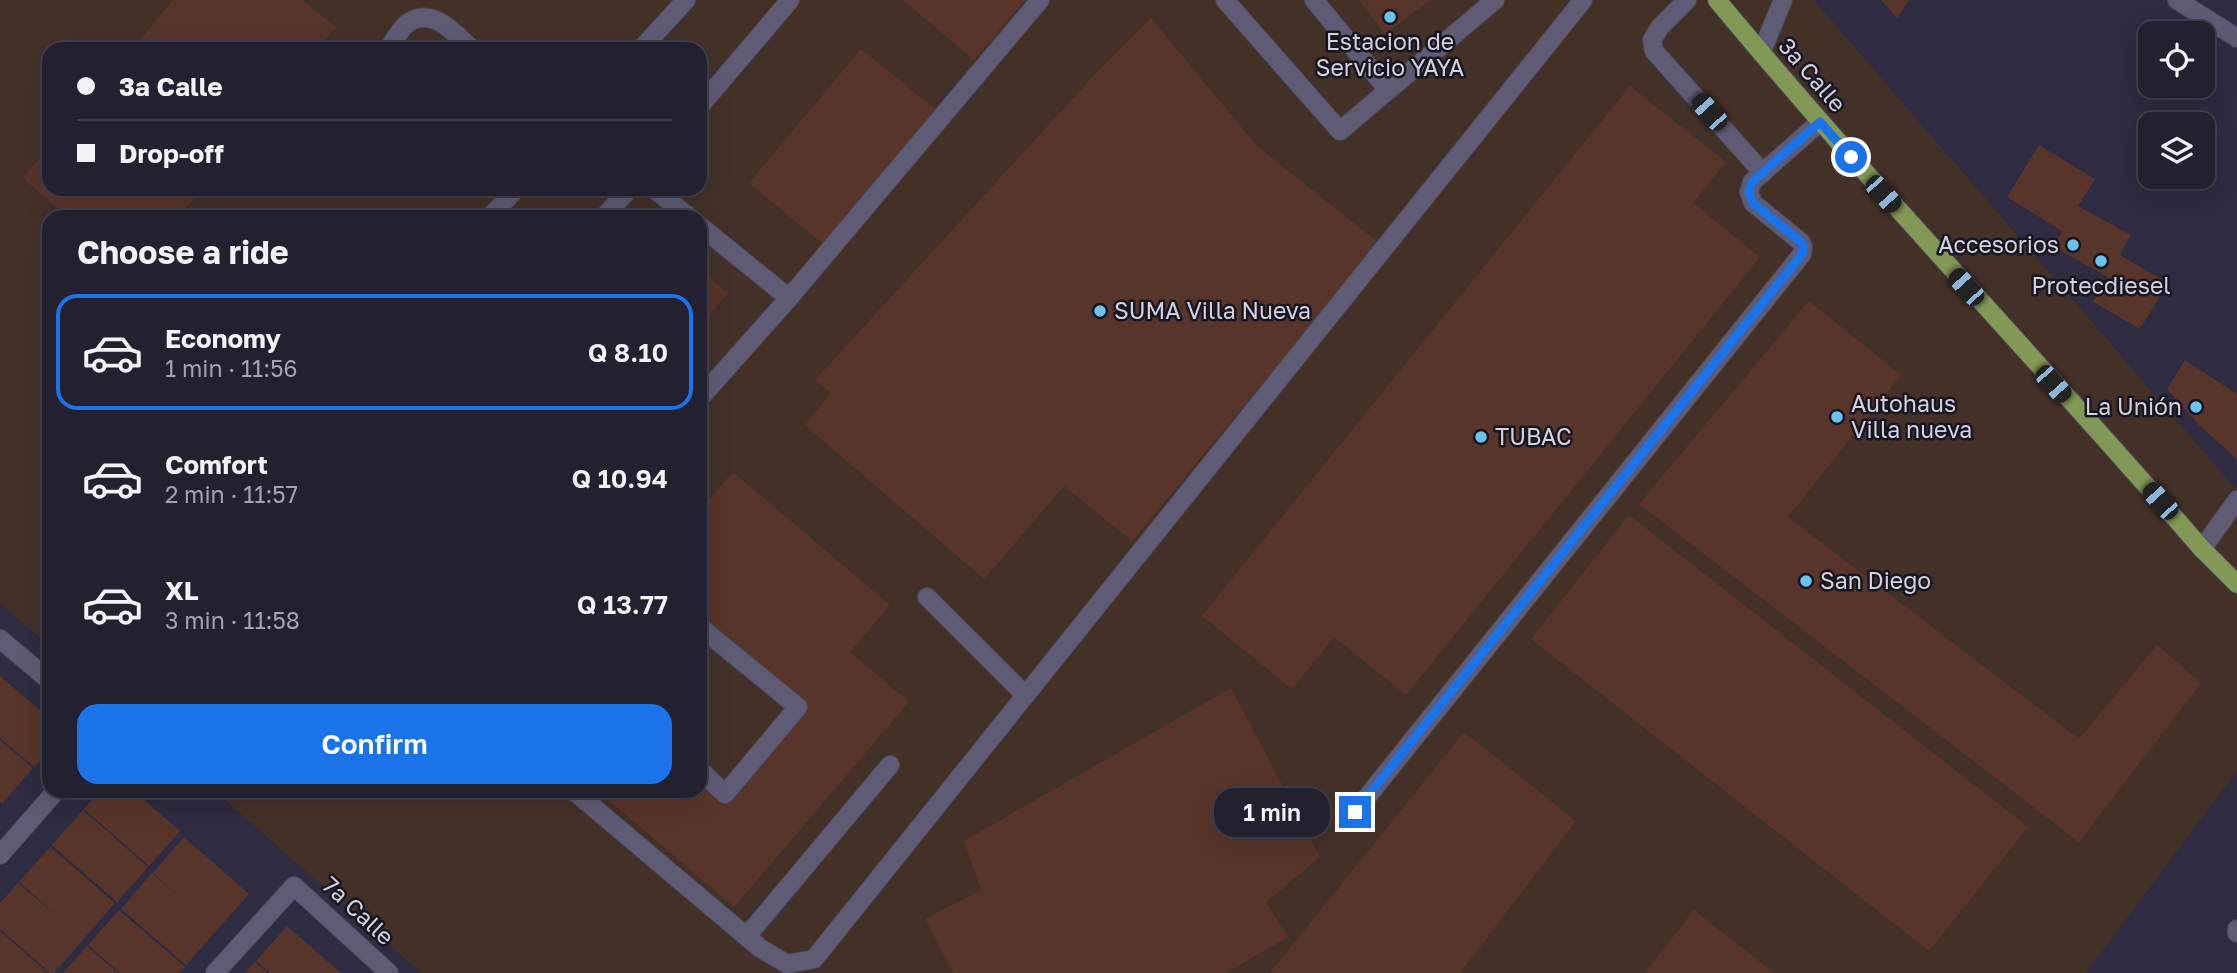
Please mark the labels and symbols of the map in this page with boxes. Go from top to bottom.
marker: Estacion de Servicio YAYA [1382,9,1398,25]
place label: Estacion de Servicio YAYA [1316,27,1464,81]
street label: 3a Calle [1773,32,1852,117]
car [1688,89,1731,135]
route start [1835,141,1867,173]
car [1862,171,1905,217]
place label: Accesorios [1938,230,2059,258]
marker: Accesorios [2065,237,2081,253]
marker: Protecdiesel [2093,253,2109,269]
car [1945,264,1988,310]
place label: Protecdiesel [2031,271,2171,299]
place label: SUMA Villa Nueva [1114,296,1311,324]
marker: SUMA Villa Nueva [1092,303,1108,319]
car [2032,361,2075,407]
place label: Autohaus Villa nueva [1851,389,1972,443]
place label: La Unión [2085,392,2182,420]
marker: La Unión [2188,399,2204,415]
marker: Autohaus Villa nueva [1829,409,1845,425]
place label: TUBAC [1495,422,1572,450]
marker: TUBAC [1473,429,1489,445]
car [2139,478,2182,524]
place label: San Diego [1820,566,1931,594]
marker: San Diego [1798,573,1814,589]
callout: 1 min [1215,788,1330,836]
route end [1339,796,1371,828]
street label: 7a Calle [317,870,400,950]

